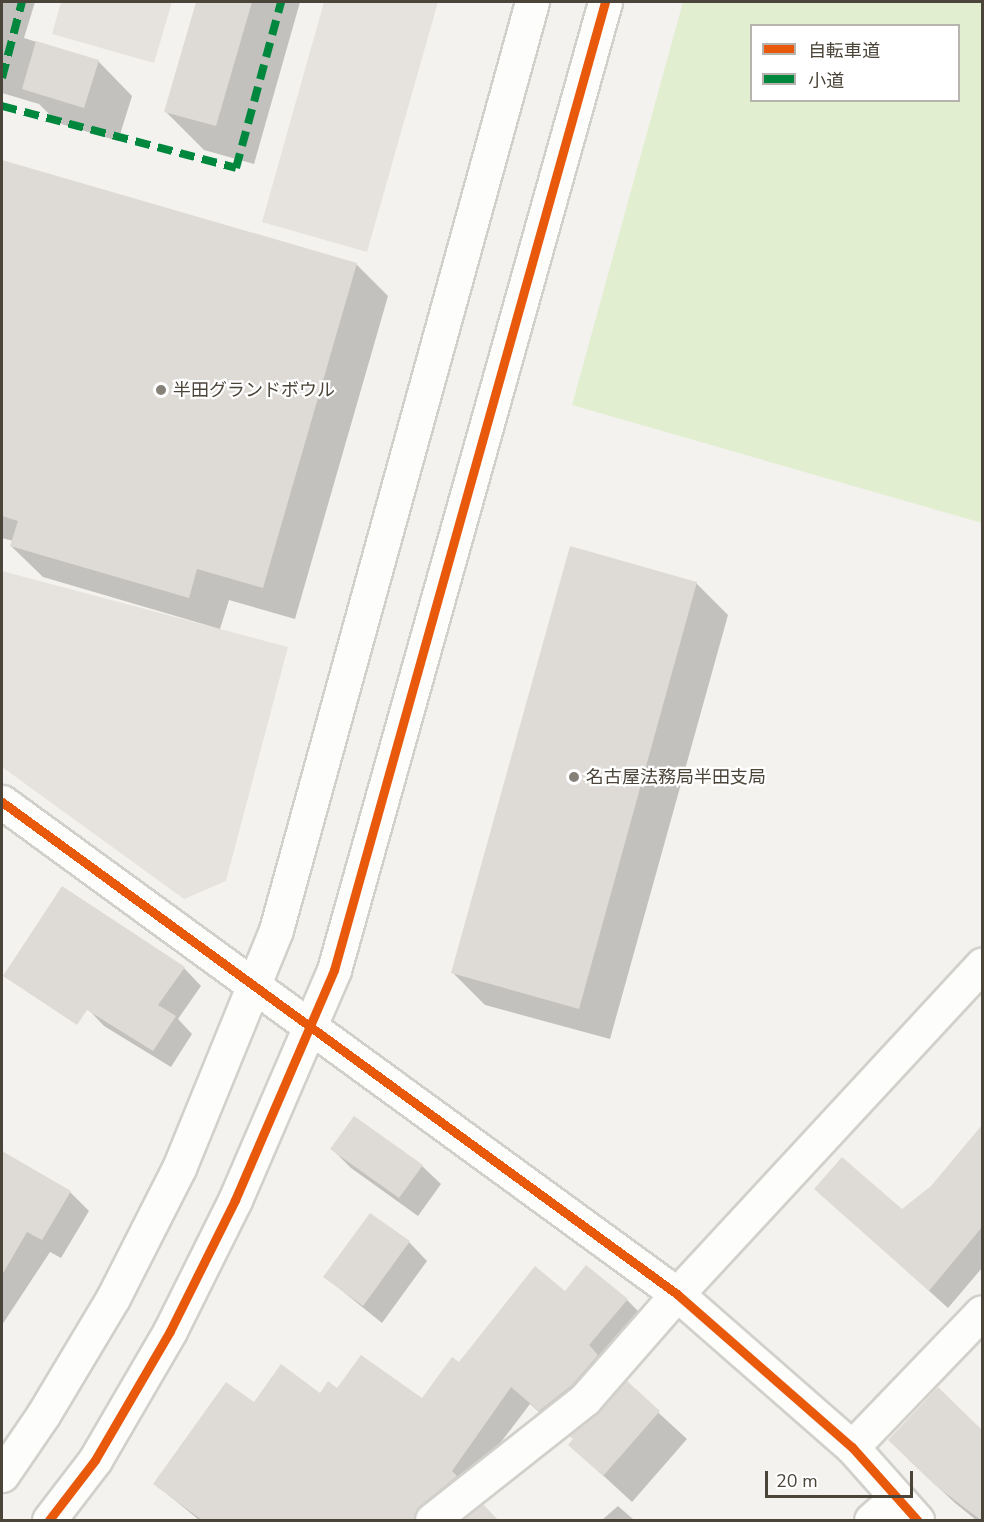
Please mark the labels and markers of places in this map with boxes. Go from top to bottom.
place label: 半田グランドボウル [173,379,335,401]
marker: 半田グランドボウル [154,383,168,397]
place label: 名古屋法務局半田支局 [586,766,766,788]
marker: 名古屋法務局半田支局 [567,770,581,784]

